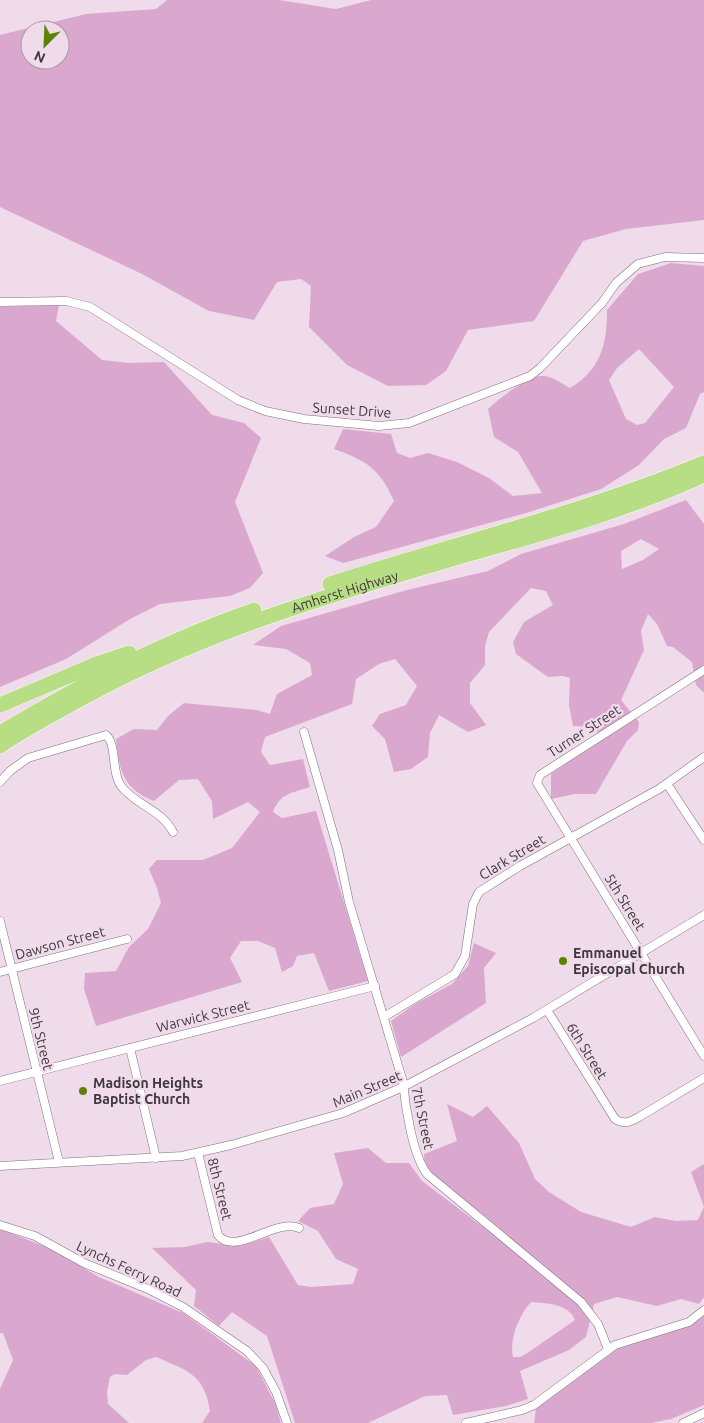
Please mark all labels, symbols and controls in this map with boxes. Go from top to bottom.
north arrow [20,20,70,70]
text: N [32,47,48,66]
street label: Sunset Drive [312,399,392,421]
street label: Amherst Highway [289,567,400,616]
street label: Turner Street [544,701,624,761]
street label: Clark Street [476,831,548,883]
street label: 5th Street [601,871,649,934]
street label: Dawson Street [13,923,107,963]
place label: Emmanuel Episcopal Church [573,945,685,977]
marker: Emmanuel Episcopal Church [557,955,569,967]
street label: Warwick Street [155,997,252,1035]
street label: 9th Street [26,1006,57,1072]
street label: 6th Street [563,1020,611,1083]
street label: Main Street [330,1067,404,1111]
place label: Madison Heights Baptist Church [93,1075,203,1107]
marker: Madison Heights Baptist Church [77,1085,89,1097]
street label: 7th Street [409,1085,438,1151]
street label: 8th Street [205,1156,236,1222]
street label: Lynchs Ferry Road [74,1238,184,1300]

